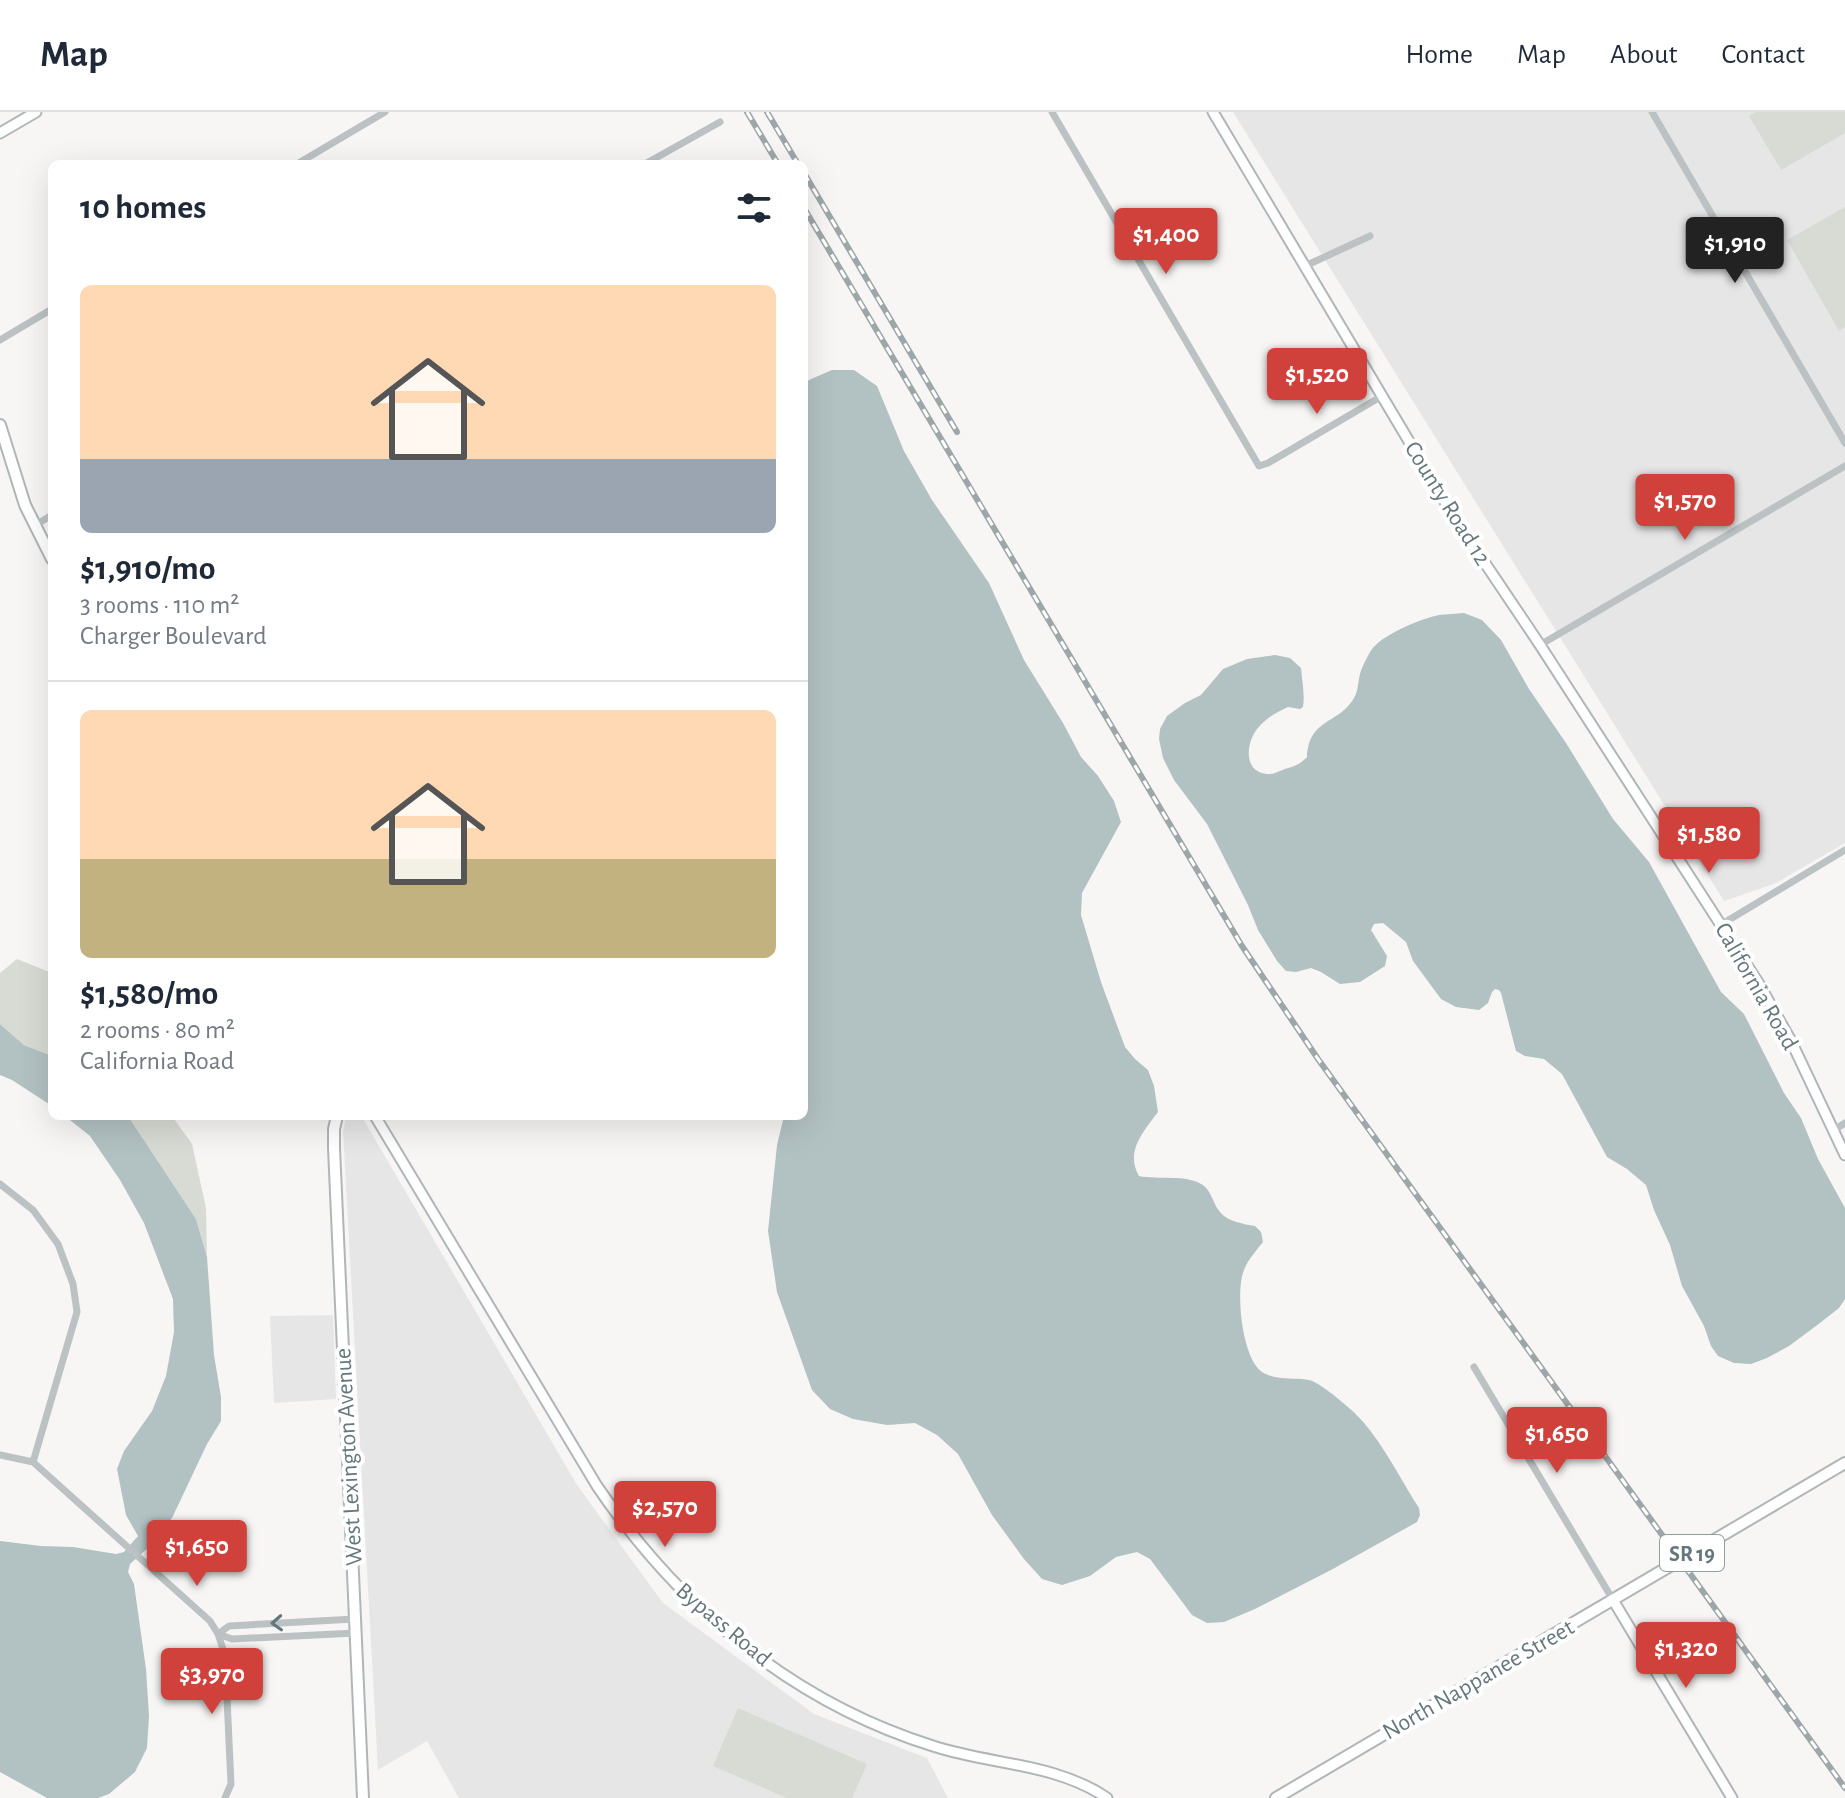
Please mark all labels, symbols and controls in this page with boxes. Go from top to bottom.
text: Map [40,36,108,74]
text: Home [1406,41,1473,69]
text: Map [1517,41,1566,69]
text: About [1610,41,1678,69]
text: Contact [1722,41,1805,69]
icon: filters [732,186,776,230]
text: 10 homes [80,191,206,225]
pin: $1,400 [1101,208,1231,276]
pin: $1,910 [1670,217,1800,285]
text: $1,400 [1132,221,1200,247]
text: $1,910 [1704,230,1766,256]
icon: home [356,337,500,481]
pin: $1,520 [1252,348,1382,416]
text: $1,520 [1285,361,1349,387]
street label: County Road 12 [1400,437,1495,570]
pin: $1,570 [1620,474,1750,542]
text: $1,570 [1653,487,1717,513]
text: $1,910/mo [80,552,216,586]
text: 3 rooms · 110 m² [80,592,239,618]
text: Charger Boulevard [80,623,267,649]
icon: home [356,762,500,906]
pin: $1,580 [1644,807,1774,875]
text: $1,580 [1677,820,1741,846]
street label: California Road [1710,919,1802,1054]
text: $1,580/mo [80,977,218,1011]
text: 2 rooms · 80 m² [80,1017,235,1043]
text: California Road [80,1048,234,1074]
street label: West Lexington Avenue [331,1347,367,1566]
pin: $1,650 [1492,1407,1622,1475]
text: $1,650 [1525,1420,1589,1446]
pin: $2,570 [600,1481,730,1549]
text: $2,570 [632,1494,698,1520]
pin: $1,650 [132,1520,262,1588]
text: $1,650 [165,1533,229,1559]
road number: SR 19 [1660,1535,1724,1571]
street label: Bypass Road [671,1578,775,1671]
one-way arrow [270,1614,283,1631]
street label: North Nappanee Street [1379,1615,1579,1744]
pin: $1,320 [1621,1622,1751,1690]
text: $1,320 [1654,1635,1718,1661]
pin: $3,970 [147,1648,277,1716]
text: $3,970 [179,1661,245,1687]

